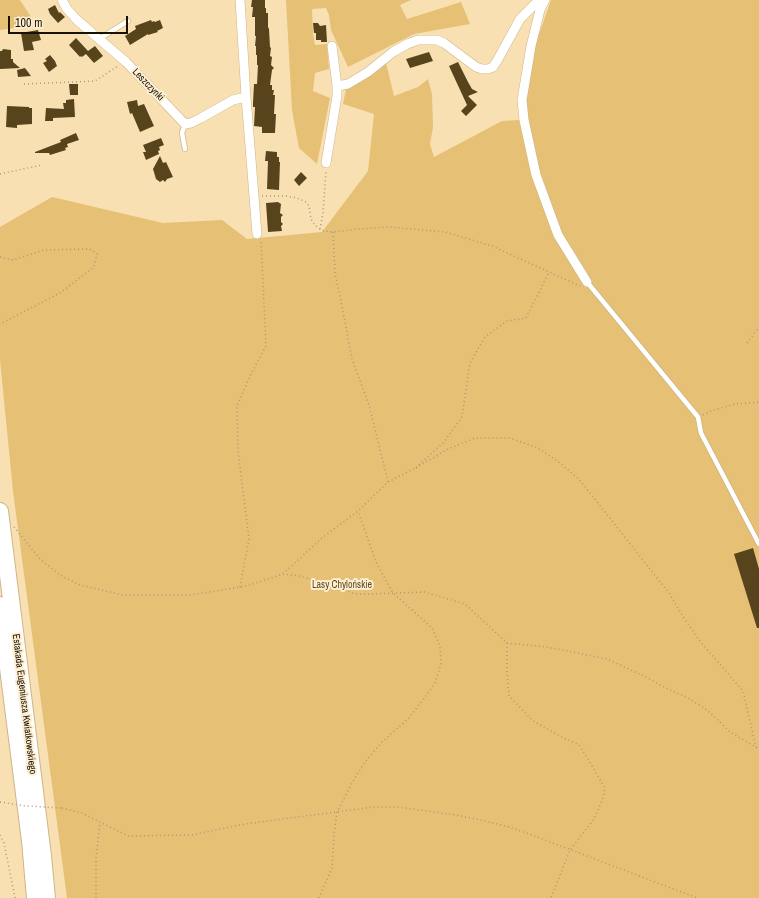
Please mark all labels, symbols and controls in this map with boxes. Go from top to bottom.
scale bar [10,8,130,34]
text: 100 m [15,15,42,31]
street label: Leszczynki [130,66,166,104]
park label: Lasy Chylońskie [312,579,372,591]
street label: Estakada Eugeniusza Kwiatkowskiego [9,633,39,775]

